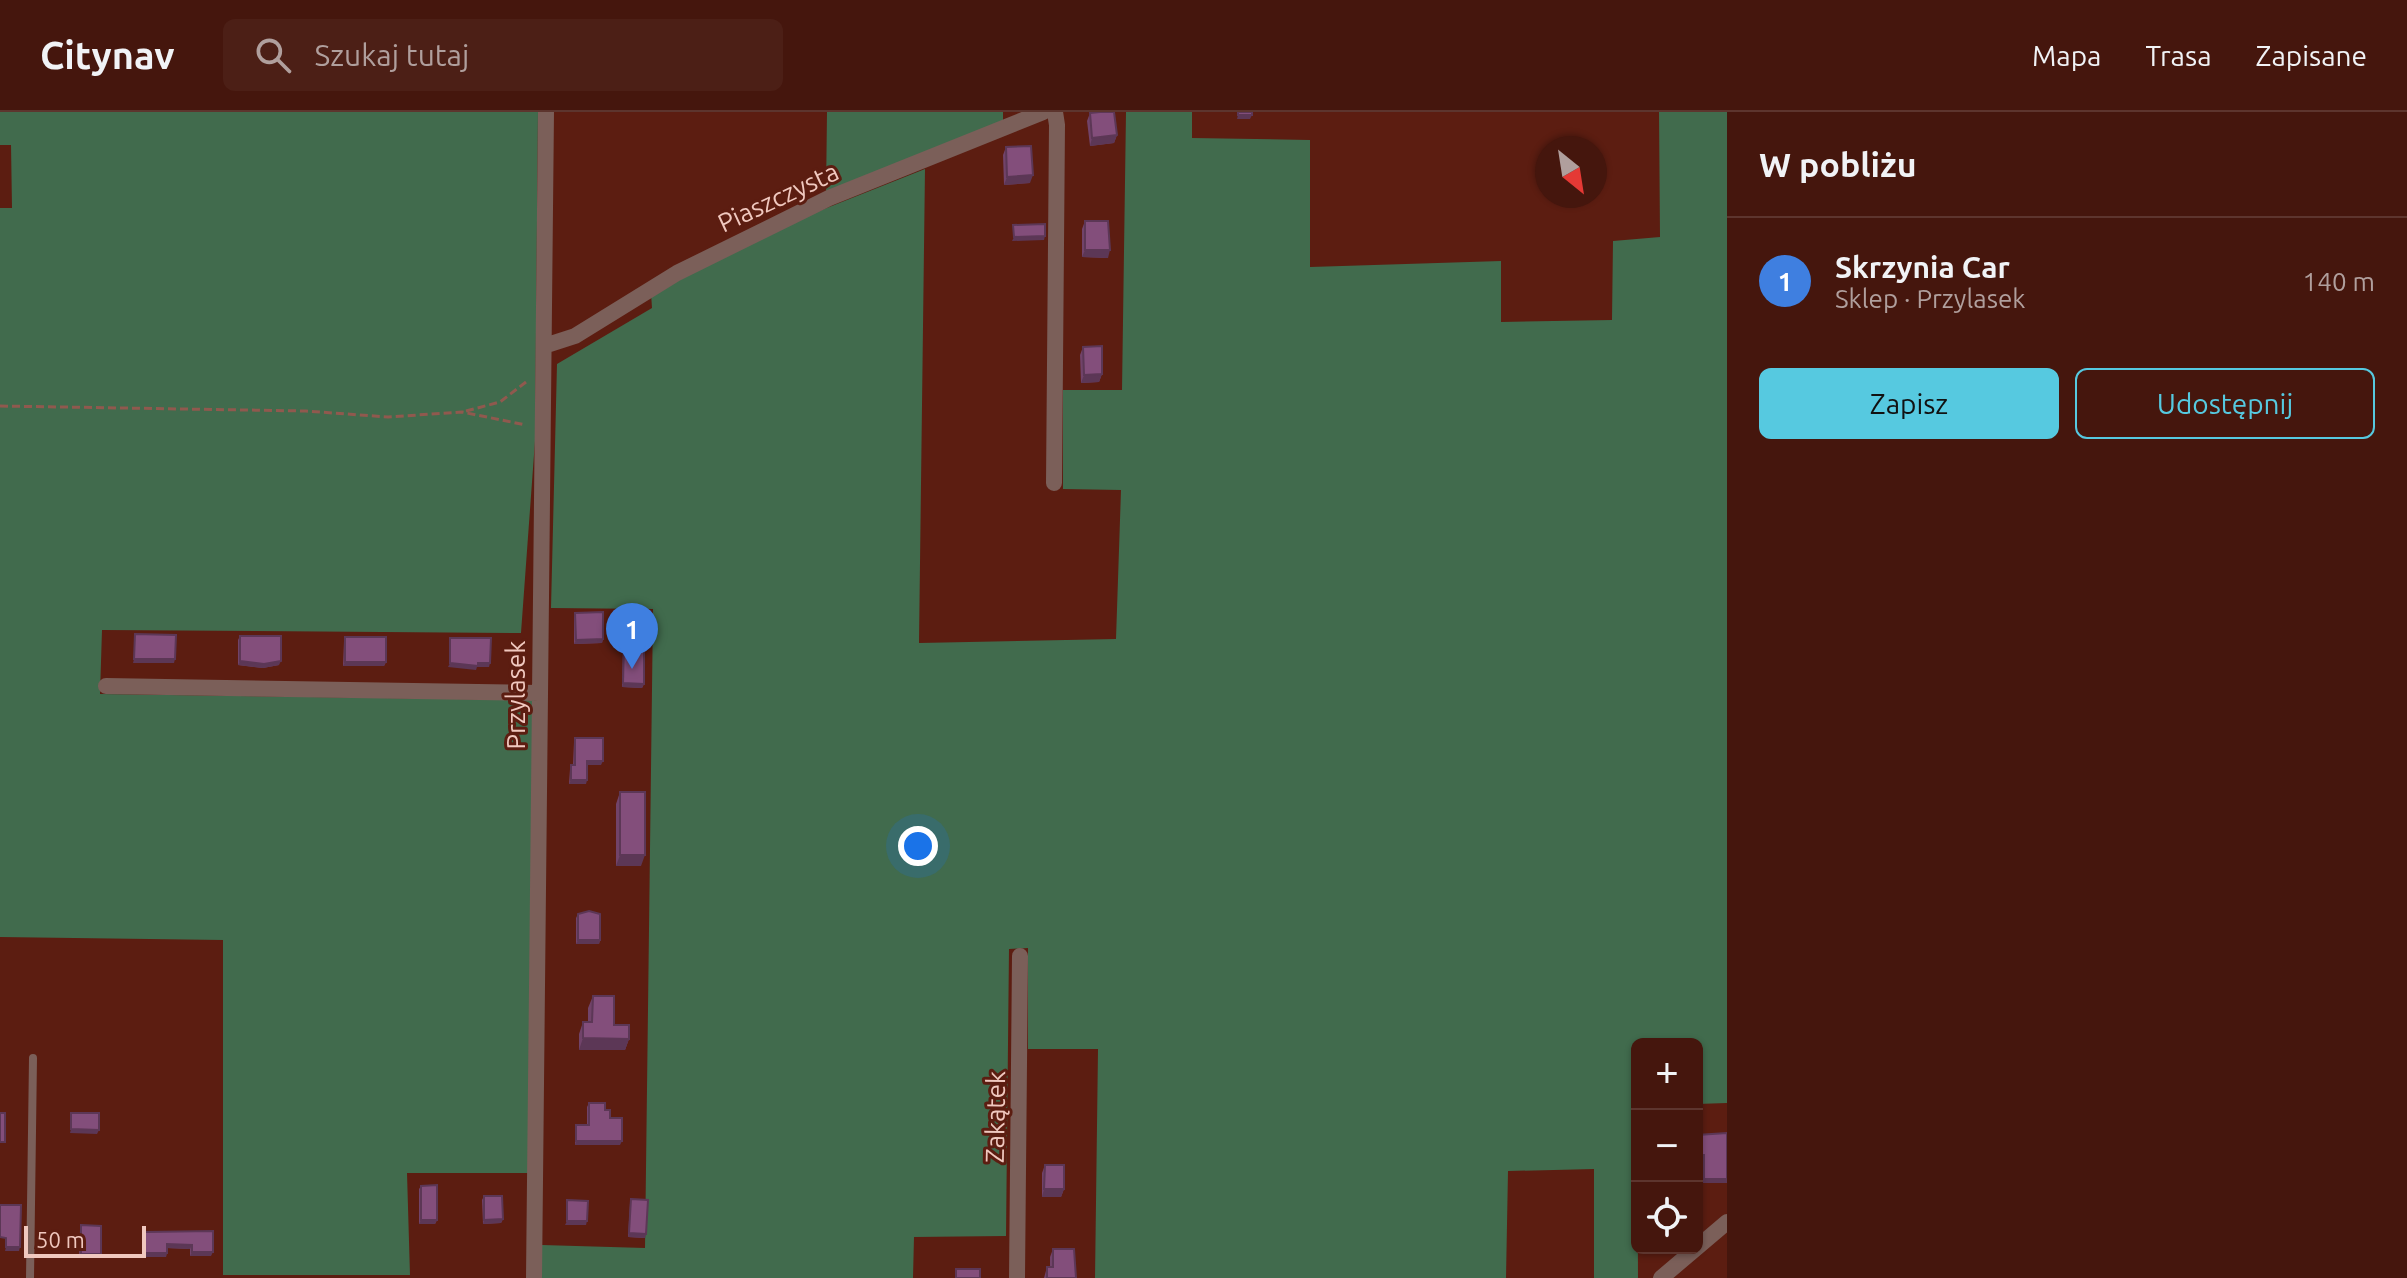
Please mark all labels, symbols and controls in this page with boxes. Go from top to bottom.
search box [223,19,783,91]
icon: search [251,33,295,77]
text: Citynav [40,34,175,76]
text: Szukaj tutaj [315,38,469,72]
text: Mapa [2032,40,2101,71]
text: Trasa [2145,40,2212,71]
text: Zapisane [2256,40,2367,71]
north arrow [1535,136,1607,208]
text: W pobliżu [1759,145,1917,183]
street label: Piaszczysta [713,156,843,238]
text: Skrzynia Car [1835,250,2010,284]
text: 1 [1778,267,1792,296]
text: 140 m [2303,267,2375,296]
text: Sklep · Przylasek [1835,284,2025,313]
button: Zapisz [1759,368,2059,439]
button: Udostępnij [2075,368,2375,439]
pin: 1 [606,603,658,669]
street label: Przylasek [501,641,530,749]
your location [898,826,938,866]
map controls [1631,1038,1703,1254]
button: + [1631,1038,1703,1110]
street label: Zakątek [980,1071,1010,1163]
button: − [1631,1110,1703,1182]
button: locate [1631,1182,1703,1254]
scale bar [24,1222,146,1258]
text: 50 m [36,1227,85,1252]

